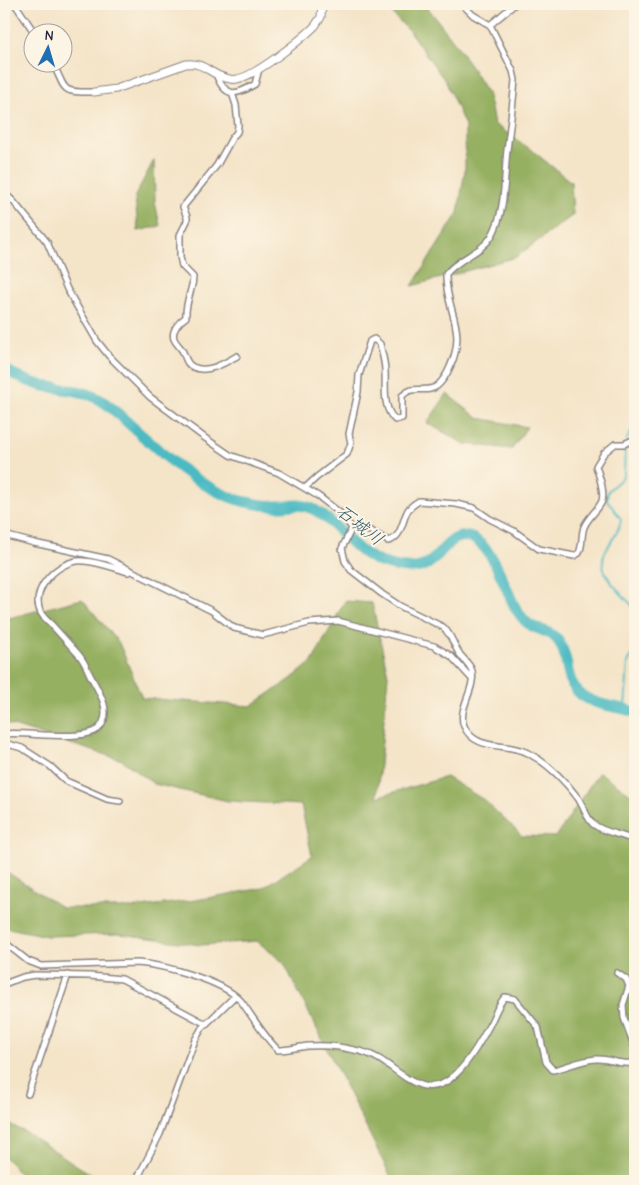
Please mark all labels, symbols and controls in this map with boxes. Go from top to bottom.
north arrow [22,22,72,72]
text: N [44,27,54,44]
water label: 石城川 [332,500,387,550]

